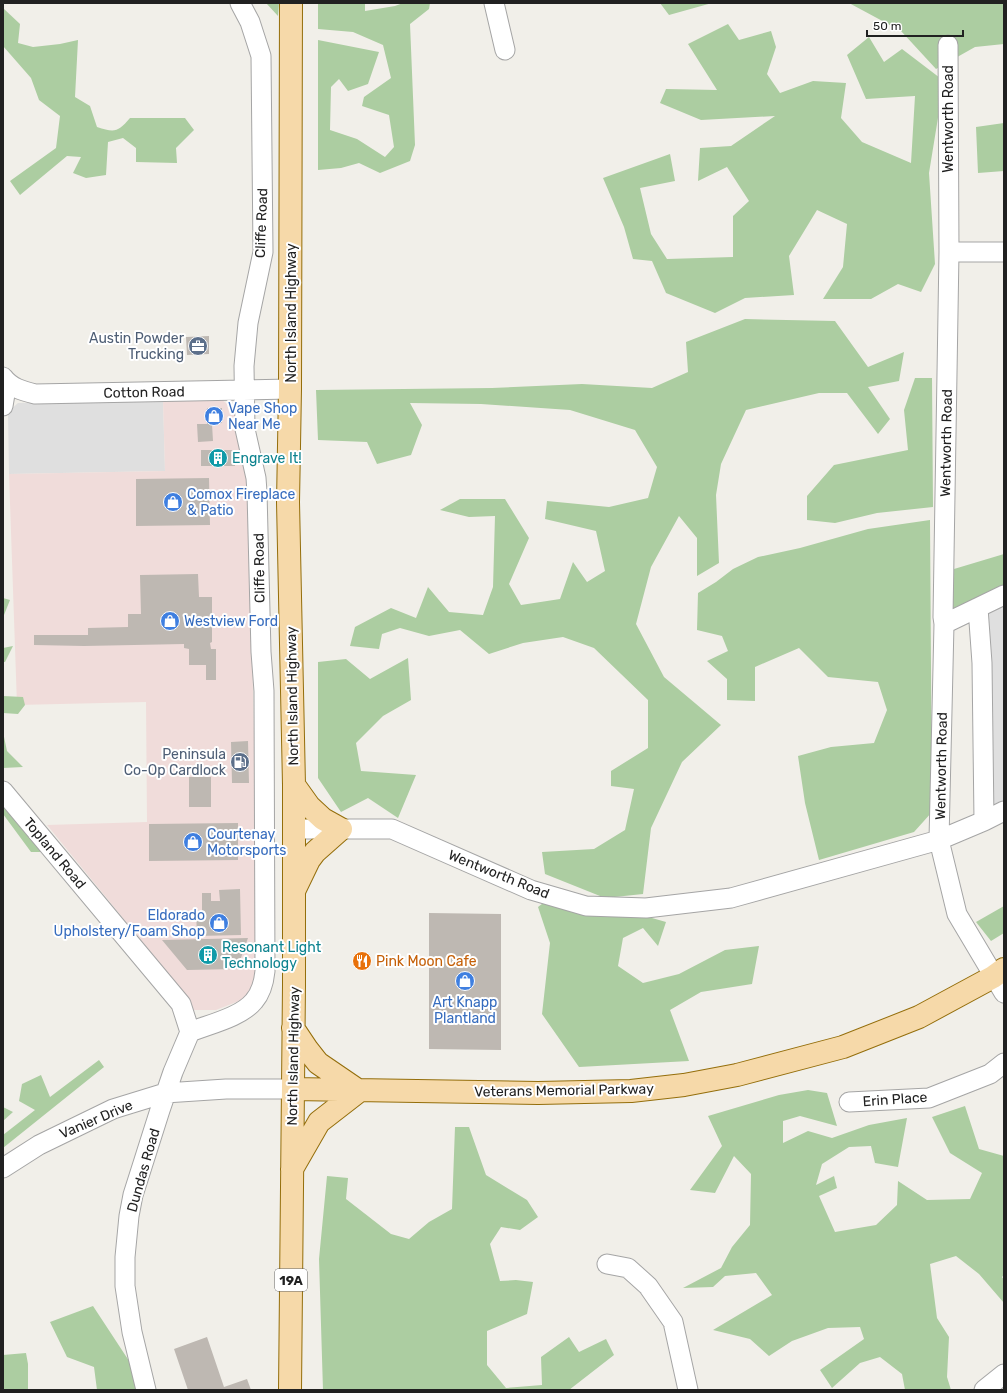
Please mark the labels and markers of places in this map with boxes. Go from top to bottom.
place label: Austin Powder Trucking [89,330,185,363]
office icon: Austin Powder Trucking [187,335,209,357]
place label: Vape Shop Near Me [228,400,297,433]
shop icon: Vape Shop Near Me [203,405,225,427]
building icon: Engrave It! [207,447,229,469]
place label: Engrave It! [232,450,302,467]
place label: Comox Fireplace & Patio [187,486,295,519]
shop icon: Comox Fireplace & Patio [162,491,184,513]
shop icon: Westview Ford [159,610,181,632]
place label: Westview Ford [184,613,278,630]
place label: Peninsula Co-Op Cardlock [124,746,227,779]
fuel station icon: Peninsula Co-Op Cardlock [229,751,251,773]
place label: Courtenay Motorsports [207,826,286,859]
shop icon: Courtenay Motorsports [182,831,204,853]
place label: Eldorado Upholstery/Foam Shop [54,907,205,940]
shop icon: Eldorado Upholstery/Foam Shop [208,912,230,934]
place label: Resonant Light Technology [222,939,322,972]
building icon: Resonant Light Technology [197,944,219,966]
restaurant icon: Pink Moon Cafe [351,950,373,972]
place label: Pink Moon Cafe [376,953,477,970]
shop icon: Art Knapp Plantland [454,970,476,992]
place label: Art Knapp Plantland [433,994,497,1027]

